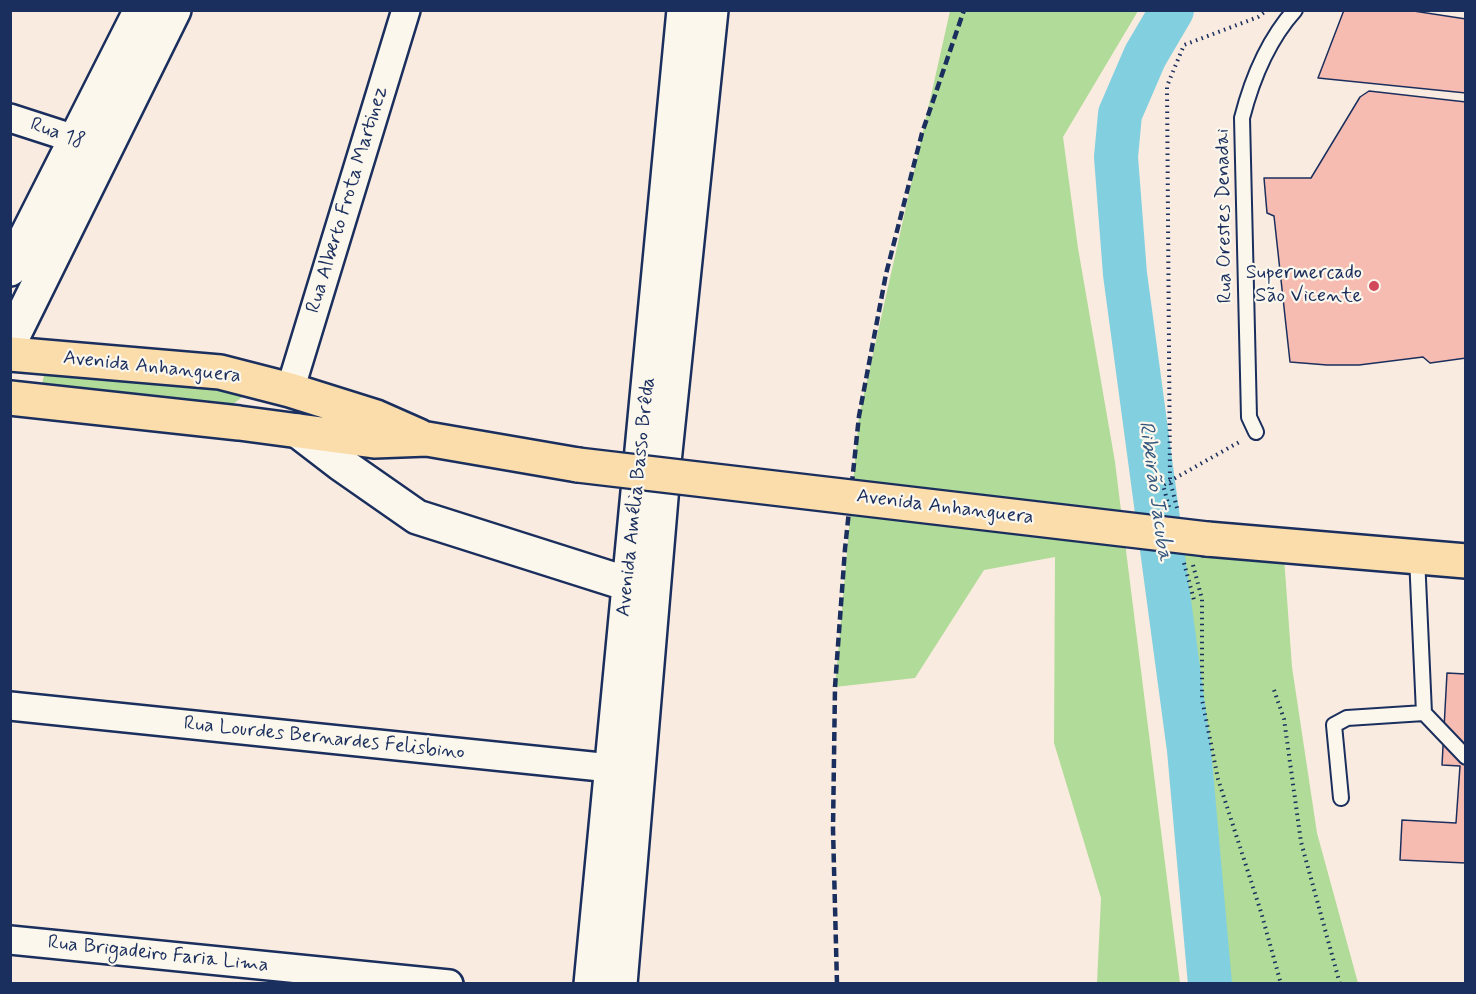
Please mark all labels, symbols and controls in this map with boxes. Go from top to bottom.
street label: Rua Alberto Frota Martinez [302,84,394,316]
street label: Rua 18 [27,113,87,155]
street label: Rua Orestes Denadai [1211,128,1239,304]
place label: Supermercado São Vicente [1246,262,1362,309]
marker: Supermercado São Vicente [1367,279,1381,293]
street label: Avenida Anhanguera [62,347,242,389]
street label: Avenida Amélia Basso Brêda [612,376,662,618]
water label: Ribeirão Jacuba [1132,420,1176,562]
street label: Avenida Anhanguera [855,485,1035,531]
street label: Rua Lourdes Bernardes Felisbino [182,712,466,766]
street label: Rua Brigadeiro Faria Lima [46,931,270,979]

